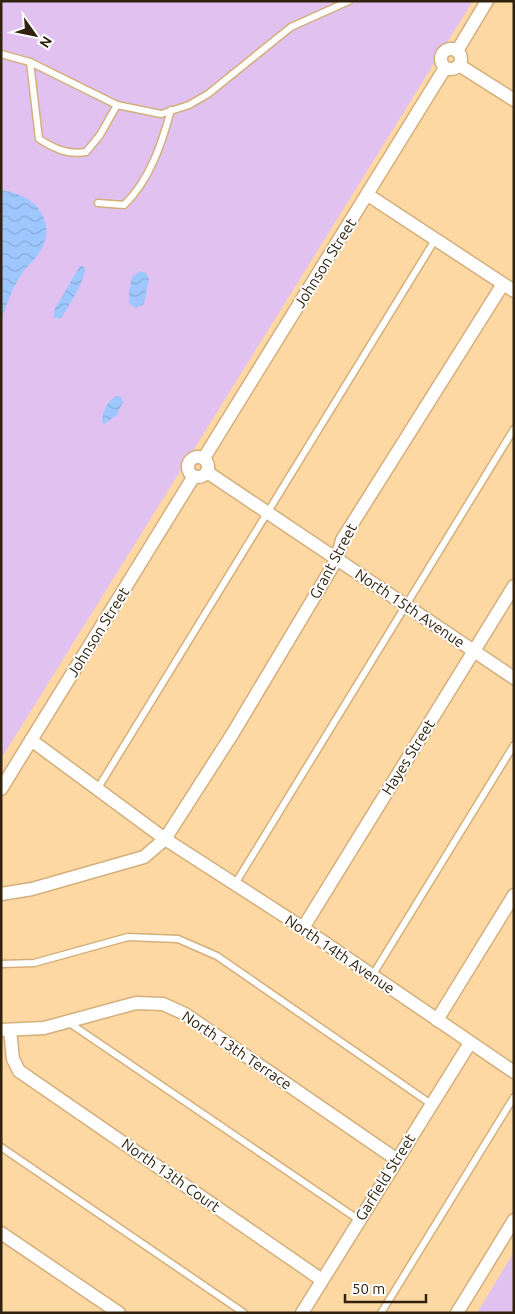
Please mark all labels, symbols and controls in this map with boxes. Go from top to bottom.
north arrow [10,10,60,60]
text: N [36,33,55,51]
street label: Johnson Street [291,215,359,311]
street label: Grant Street [306,520,360,602]
street label: North 15th Avenue [352,565,468,651]
street label: Johnson Street [64,584,132,680]
street label: Hayes Street [378,716,438,798]
street label: North 14th Avenue [282,911,398,997]
street label: North 13th Terrace [179,1007,295,1093]
street label: Garfield Street [352,1130,418,1223]
street label: North 13th Court [119,1135,223,1215]
scale bar [345,1272,426,1304]
text: 50 m [352,1280,385,1297]

